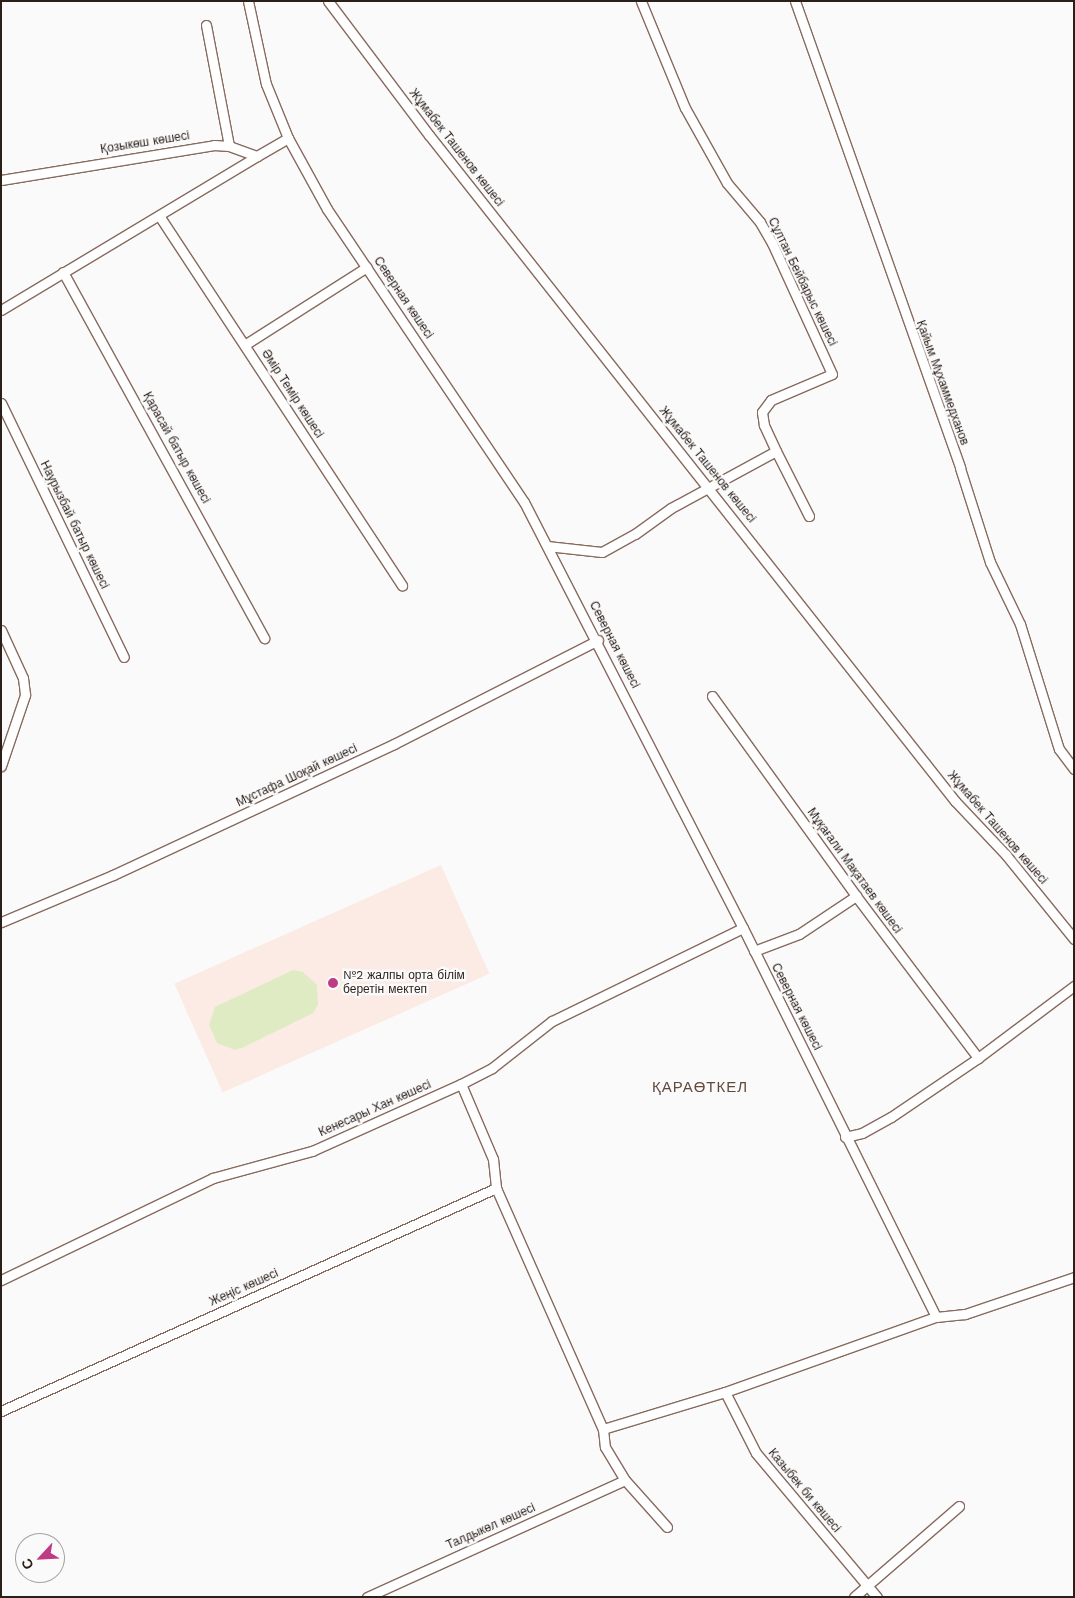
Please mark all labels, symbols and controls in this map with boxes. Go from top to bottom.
street label: Жұмабек Ташенов көшесі [406,86,506,210]
street label: Қозыкөш көшесі [99,129,191,157]
street label: Сұлтан Бейбарыс көшесі [765,215,839,349]
street label: Северная көшесі [370,254,436,342]
street label: Қайым Мұхаммедханов [913,319,971,447]
street label: Әмір Темір көшесі [258,347,326,441]
street label: Қарасай батыр көшесі [139,390,213,506]
street label: Жұмабек Ташенов көшесі [656,404,758,526]
street label: Наурызбай батыр көшесі [37,459,111,591]
street label: Северная көшесі [586,599,642,691]
street label: Мұстафа Шоқай көшесі [234,742,360,810]
street label: Жұмабек Ташенов көшесі [944,768,1050,888]
street label: Мұқағали Мақатаев көшесі [804,806,904,936]
street label: Северная көшесі [768,961,824,1053]
place label: №2 жалпы орта білім беретін мектеп [343,969,465,997]
marker: №2 жалпы орта білім беретін мектеп [327,977,339,989]
street label: Кенесары Хан көшесі [317,1078,433,1140]
district label: ҚАРАӨТКЕЛ [651,1079,749,1097]
street label: Жеңіс көшесі [207,1266,281,1310]
street label: Казыбек би көшесі [765,1446,843,1536]
street label: Талдыкөл көшесі [444,1501,538,1553]
north arrow [15,1533,65,1583]
text: С [18,1556,37,1572]

